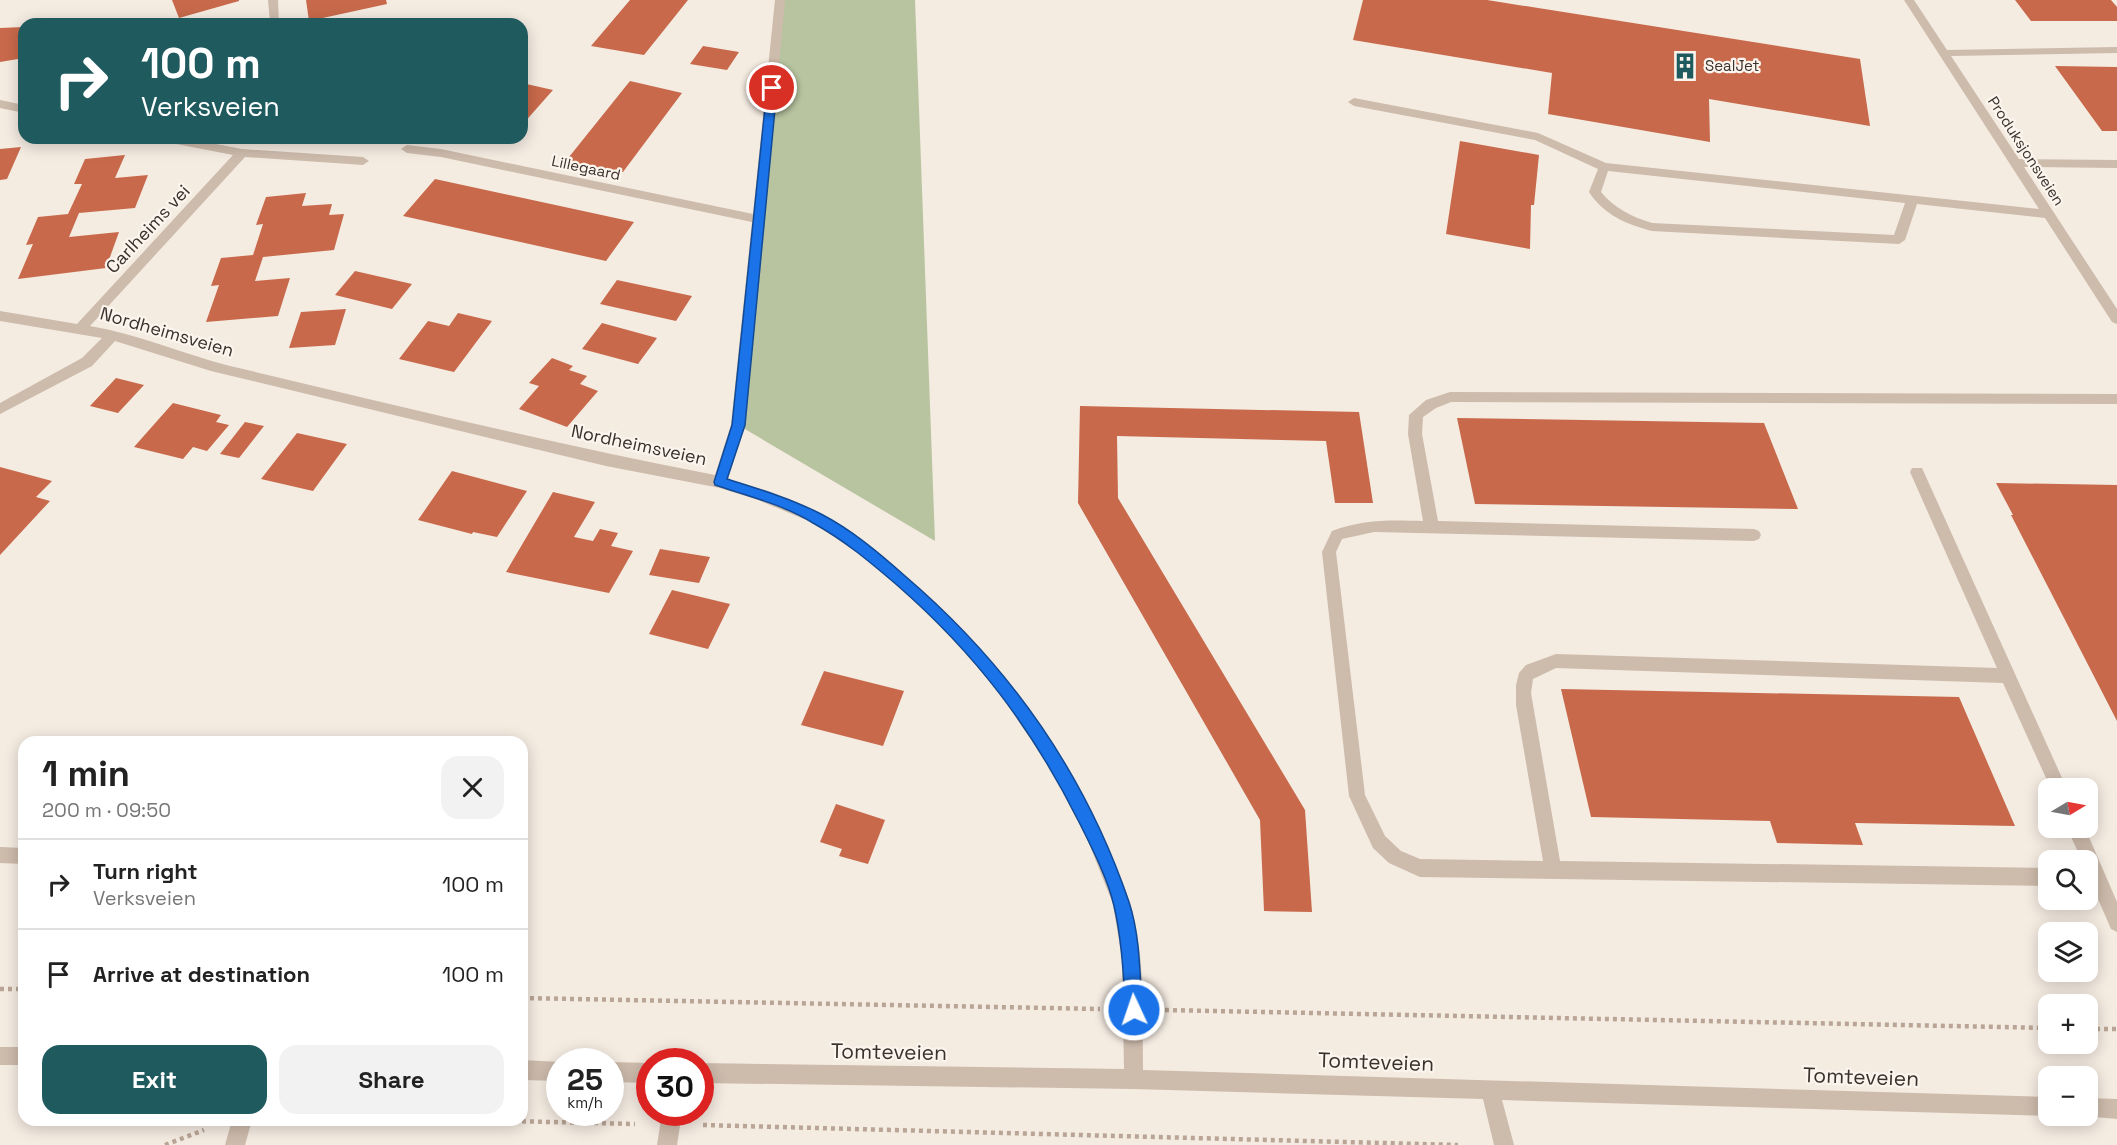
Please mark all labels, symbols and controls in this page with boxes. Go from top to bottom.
text: 100 m [141,37,261,90]
icon: right [42,42,120,120]
building icon: SealJet [1670,51,1700,81]
place label: SealJet [1705,56,1759,75]
pin [746,62,797,113]
icon: arrive [755,71,788,104]
text: Verksveien [141,89,280,124]
street label: Produksjonsveien [1984,93,2069,209]
street label: Lillegaard [550,151,622,184]
street label: Carlheims vei [101,179,195,278]
street label: Nordheimsveien [98,301,237,362]
street label: Nordheimsveien [569,419,709,470]
text: 1 min [42,751,130,797]
button: close [441,756,504,819]
north arrow [2038,778,2098,838]
map controls [2038,778,2098,1126]
text: 200 m · 09:50 [42,797,171,823]
button: search [2038,850,2098,910]
text: Turn right [93,857,198,885]
icon: right [42,868,75,901]
text: 100 m [442,870,504,898]
text: Verksveien [93,885,196,911]
button: layers [2038,922,2098,982]
icon: arrive [42,958,75,991]
text: Arrive at destination [93,960,310,988]
text: 100 m [442,960,504,988]
position arrow [1102,978,1166,1042]
button: + [2038,994,2098,1054]
street label: Tomteveien [831,1037,947,1066]
button: Exit [42,1045,267,1114]
button: Share [279,1045,504,1114]
street label: Tomteveien [1318,1046,1434,1077]
speed limit sign: 30 [636,1048,714,1126]
text: 25 [567,1060,603,1099]
street label: Tomteveien [1803,1061,1919,1092]
button: − [2038,1066,2098,1126]
text: km/h [567,1093,603,1112]

